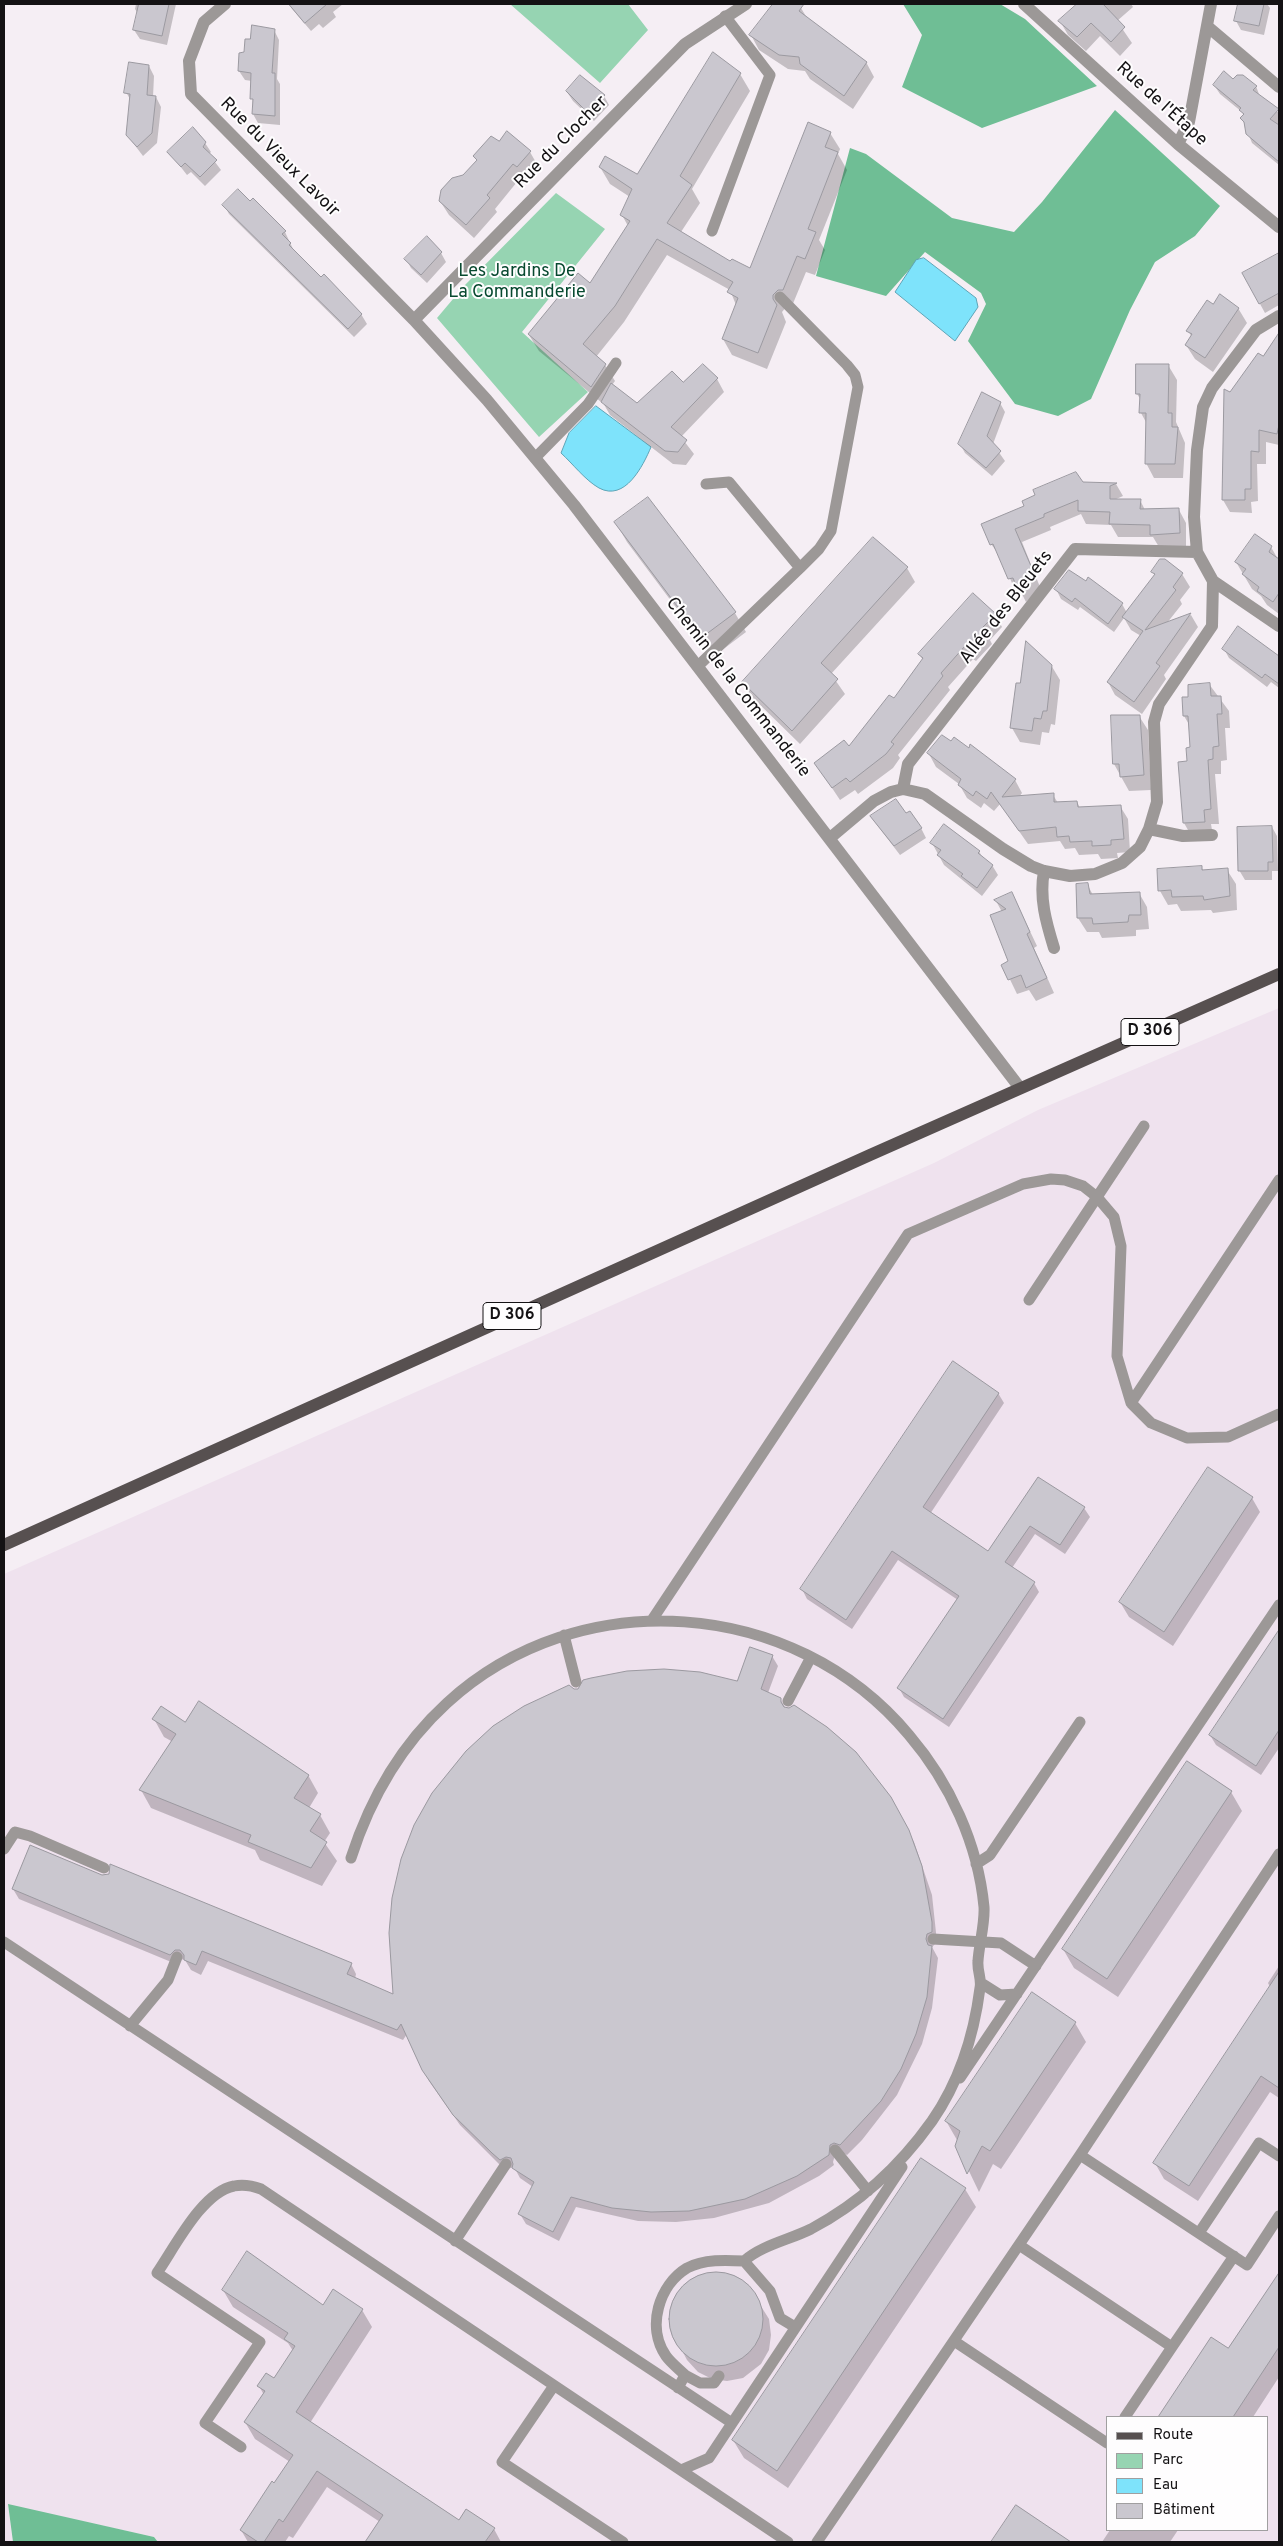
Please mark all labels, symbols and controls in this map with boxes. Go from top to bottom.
street label: Rue de l'Étape [1111,58,1211,152]
street label: Rue du Clocher [511,92,613,194]
street label: Rue du Vieux Lavoir [215,94,343,222]
park label: Les Jardins De La Commanderie [448,261,586,304]
street label: Allée des Bleuets [956,547,1058,669]
street label: Chemin de la Commanderie [660,594,814,782]
road number: D 306 [1121,1019,1179,1046]
road number: D 306 [483,1302,541,1330]
legend [1106,2416,1268,2531]
text: Route [1153,2426,1193,2445]
text: Parc [1153,2451,1183,2470]
text: Eau [1153,2476,1178,2495]
text: Bâtiment [1153,2501,1215,2520]

